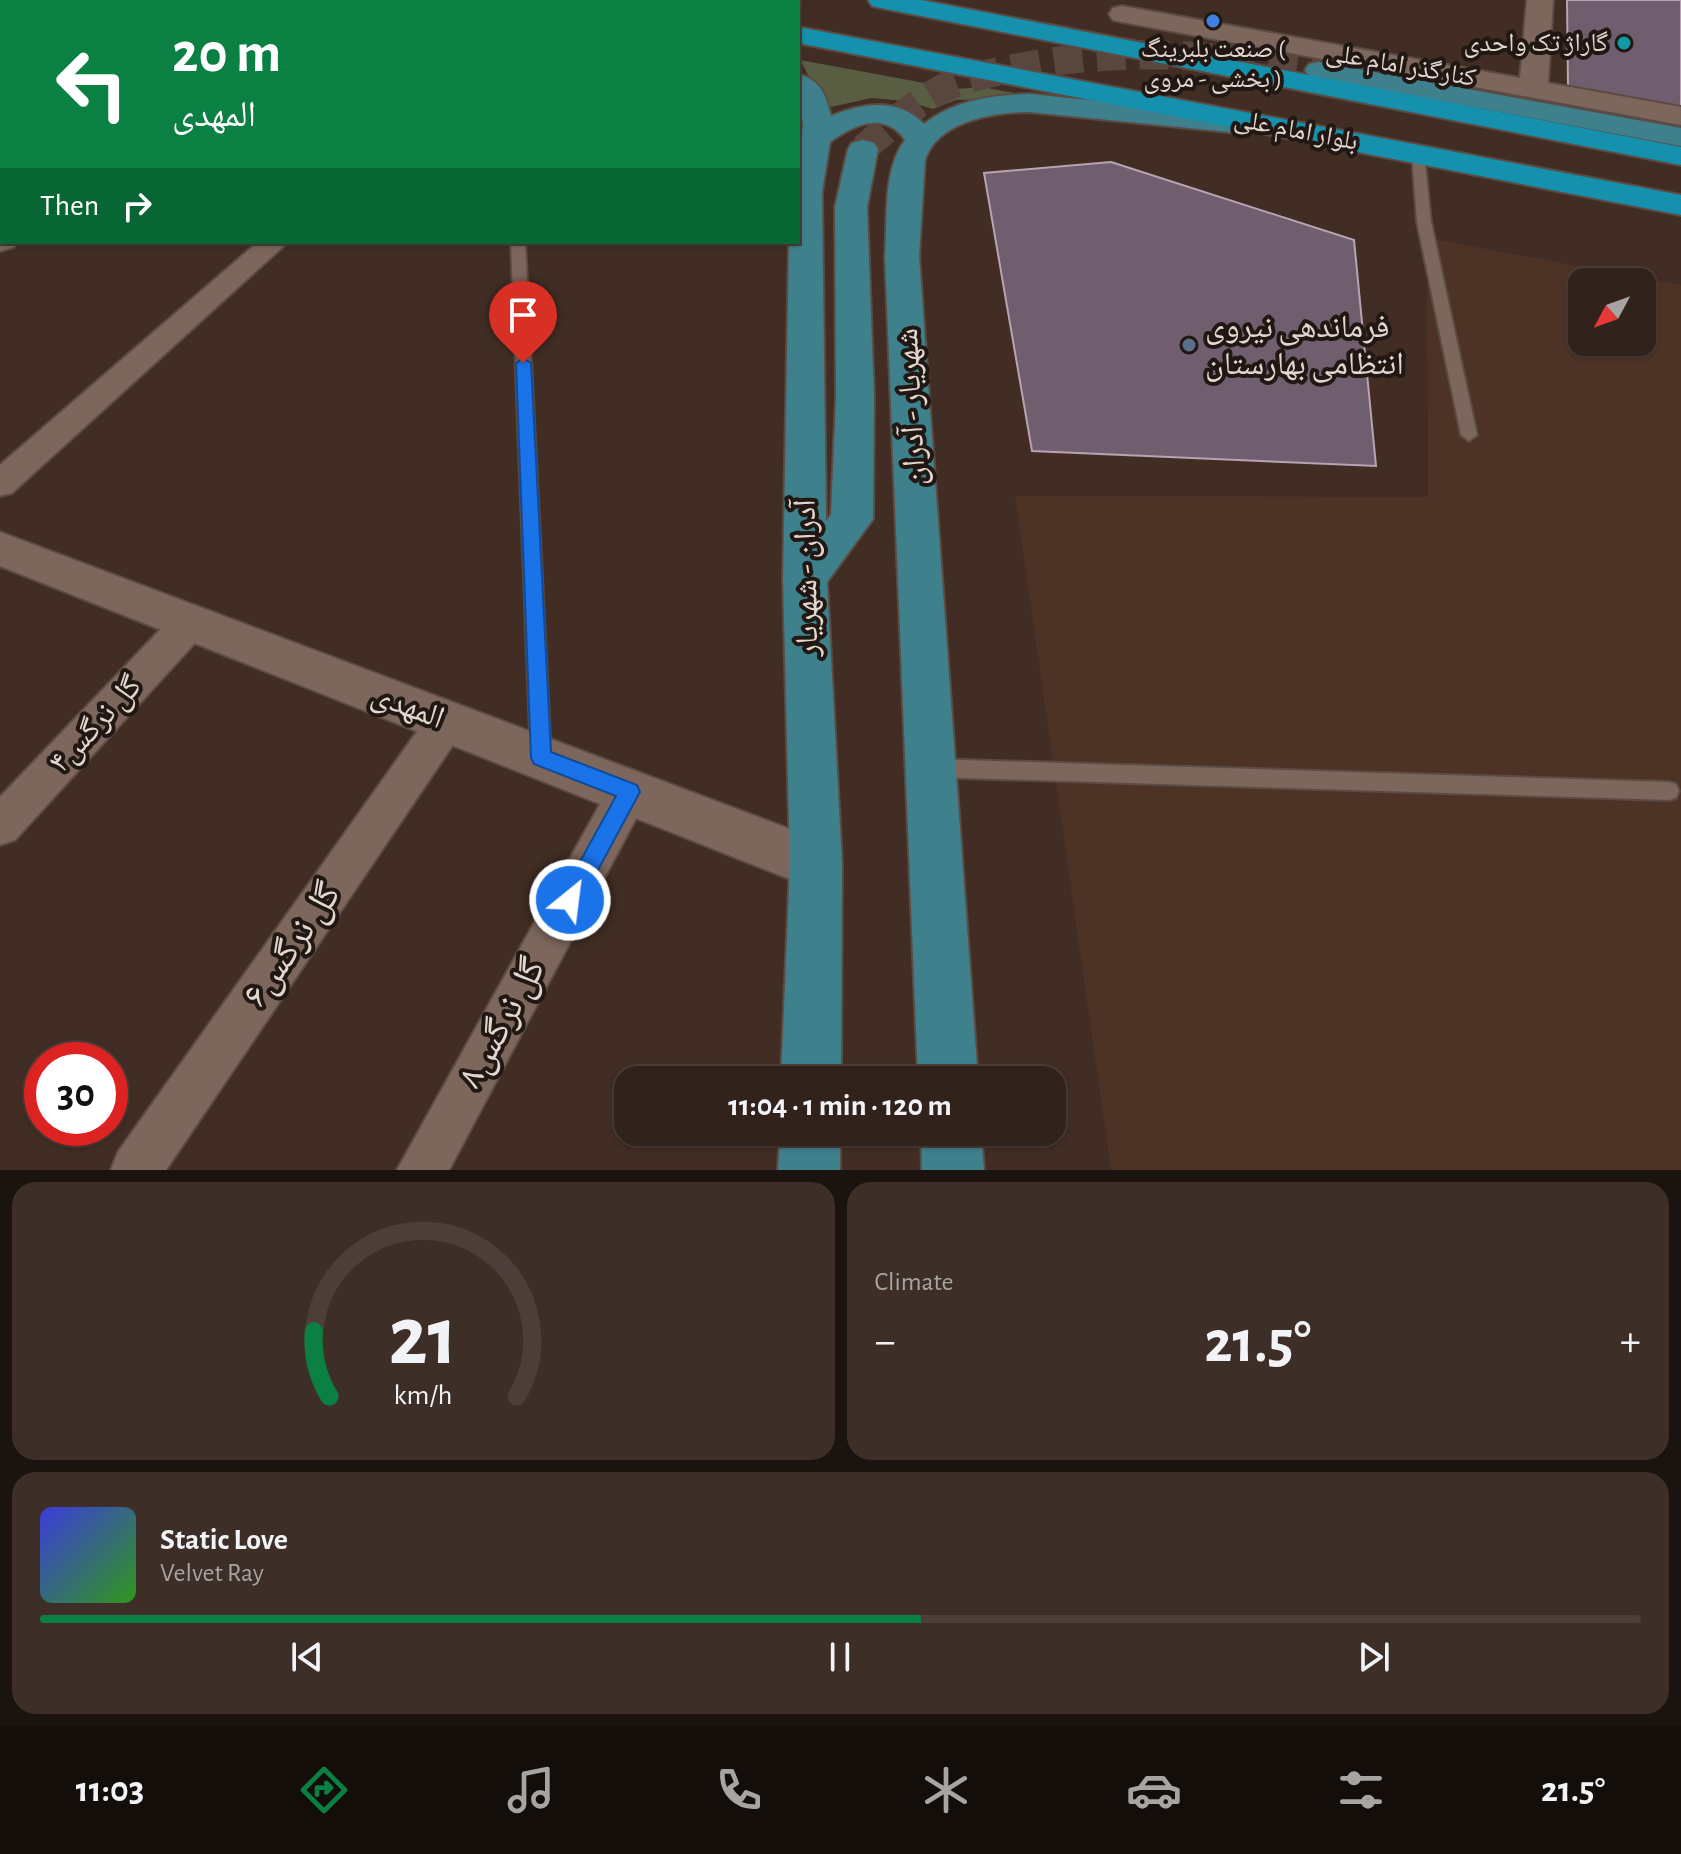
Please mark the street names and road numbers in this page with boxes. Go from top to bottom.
street label: کنارگذر امام علی [1323,39,1478,95]
street label: بلوار امام علی [1231,105,1360,159]
street label: شهریار - آدران [890,327,933,487]
street label: آدران - شهریار [788,498,825,658]
street label: گل نرگس۴ [43,669,150,781]
street label: المهدی [367,678,449,736]
street label: گل نرگس۶ [236,876,350,1015]
street label: گل نرگس۸ [451,952,555,1095]

